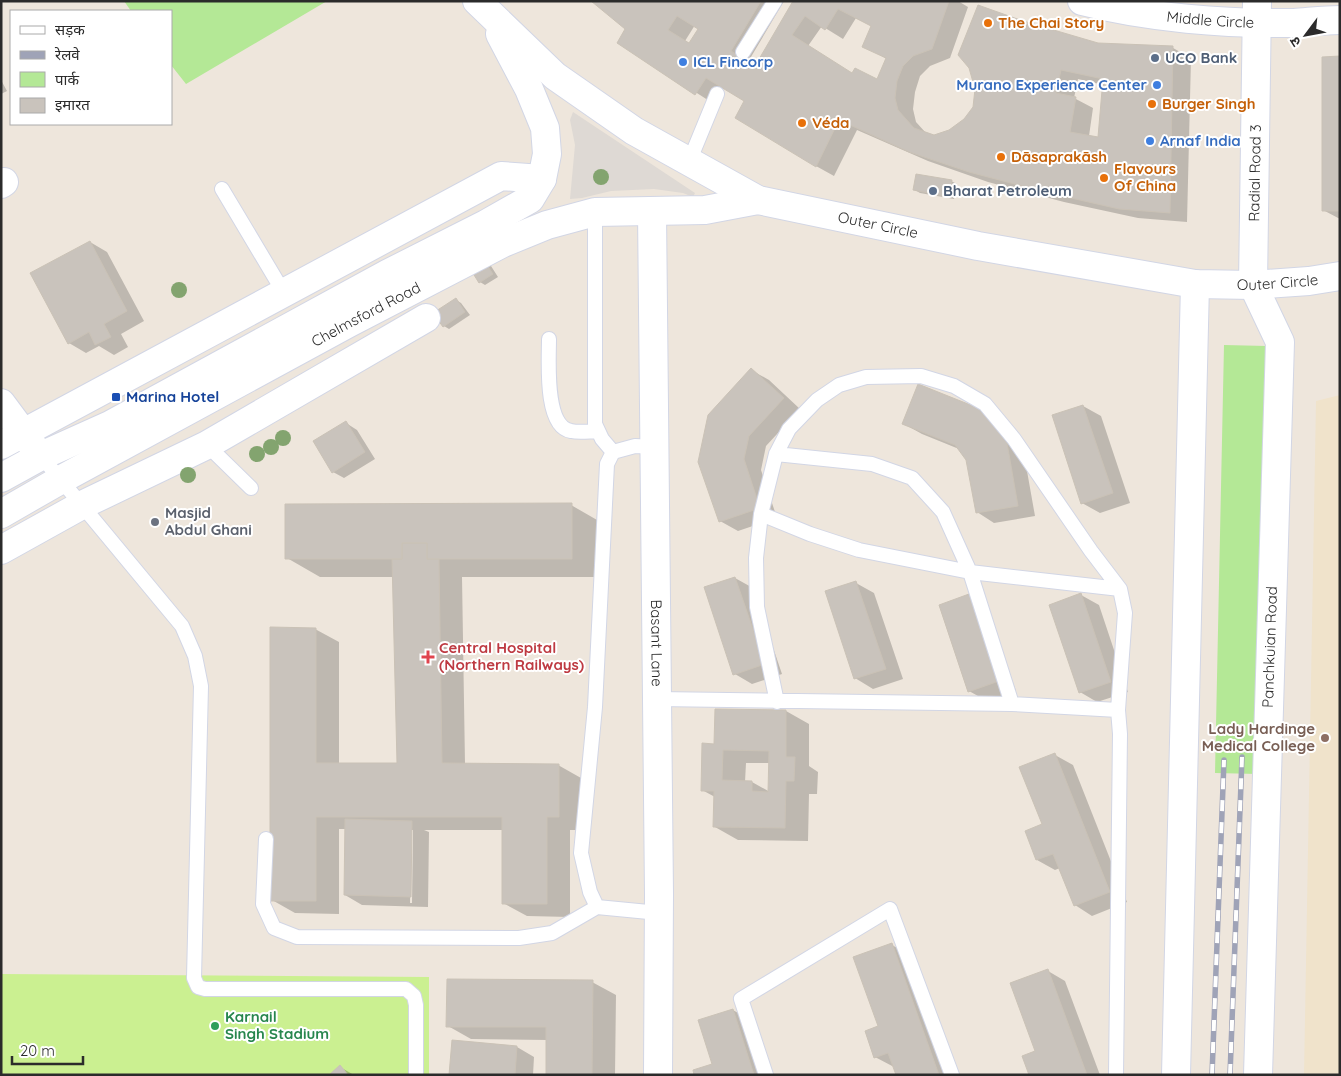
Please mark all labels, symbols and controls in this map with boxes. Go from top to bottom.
street label: Middle Circle [1166,7,1255,32]
legend [10,10,172,125]
north arrow [1281,10,1331,60]
place label: The Chai Story [998,13,1104,32]
marker: The Chai Story [982,17,994,29]
text: सड़क [55,20,85,39]
text: उ [1285,33,1305,50]
text: रेलवे [54,45,80,64]
place label: UCO Bank [1165,48,1237,67]
place label: ICL Fincorp [693,52,773,71]
marker: UCO Bank [1149,52,1161,64]
marker: ICL Fincorp [677,56,689,68]
text: पार्क [55,70,79,89]
place label: Murano Experience Center [956,75,1147,94]
marker: Murano Experience Center [1151,79,1163,91]
place label: Burger Singh [1162,94,1256,113]
text: इमारत [55,95,90,114]
marker: Burger Singh [1146,98,1158,110]
place label: Véda [812,113,850,132]
marker: Véda [796,117,808,129]
street label: Radial Road 3 [1244,124,1265,222]
place label: Arnaf India [1160,131,1241,150]
marker: Arnaf India [1144,135,1156,147]
place label: Dāsaprakāsh [1011,147,1107,166]
marker: Dāsaprakāsh [995,151,1007,163]
place label: Flavours Of China [1114,159,1176,195]
marker: Flavours Of China [1098,172,1110,184]
place label: Bharat Petroleum [943,181,1072,200]
marker: Bharat Petroleum [927,185,939,197]
street label: Outer Circle [836,207,920,242]
street label: Outer Circle [1237,270,1319,294]
street label: Chelmsford Road [308,278,424,351]
place label: Marina Hotel [126,387,219,406]
marker: Marina Hotel [110,391,122,403]
place label: Masjid Abdul Ghani [165,503,252,539]
marker: Masjid Abdul Ghani [149,516,161,528]
street label: Panchkuian Road [1258,586,1281,708]
street label: Basant Lane [647,599,667,687]
place label: Central Hospital (Northern Railways) [439,638,584,674]
marker: Central Hospital (Northern Railways) [421,650,435,664]
place label: Lady Hardinge Medical College [1202,719,1315,755]
marker: Lady Hardinge Medical College [1319,732,1331,744]
place label: Karnail Singh Stadium [225,1007,329,1043]
marker: Karnail Singh Stadium [209,1020,221,1032]
scale bar [12,1034,84,1066]
text: 20 m [20,1041,55,1060]

